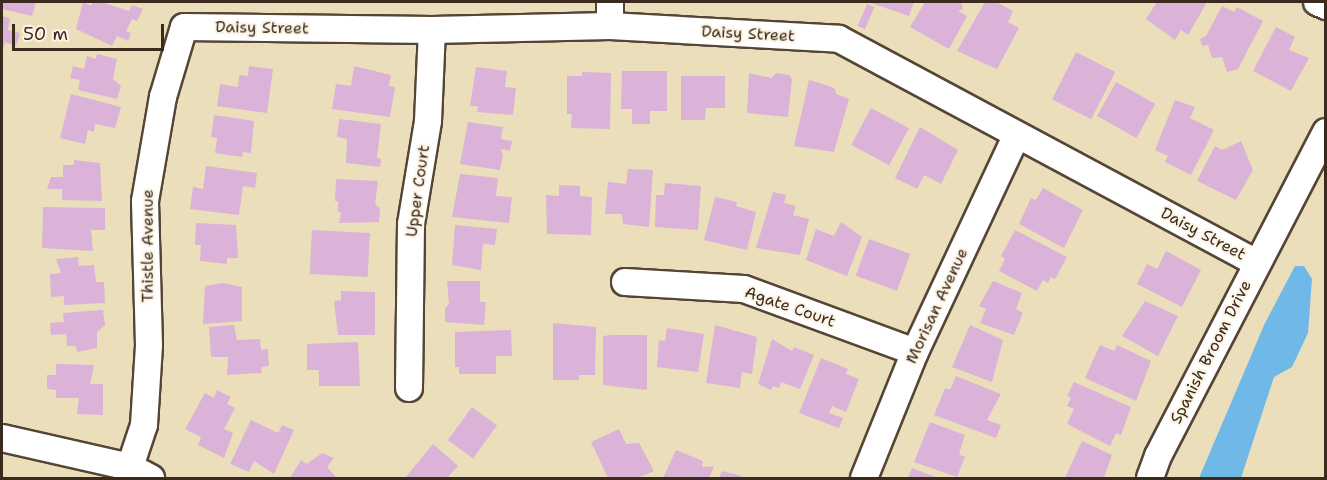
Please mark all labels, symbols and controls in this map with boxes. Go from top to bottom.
scale bar [15,12,166,50]
street label: Daisy Street [215,18,309,38]
text: 50 m [23,22,68,46]
street label: Daisy Street [701,22,795,46]
street label: Upper Court [402,144,434,238]
street label: Thistle Avenue [138,189,158,303]
street label: Daisy Street [1157,204,1249,264]
street label: Morisan Avenue [902,245,972,367]
street label: Spanish Broom Drive [1166,277,1256,427]
street label: Agate Court [742,283,838,331]

